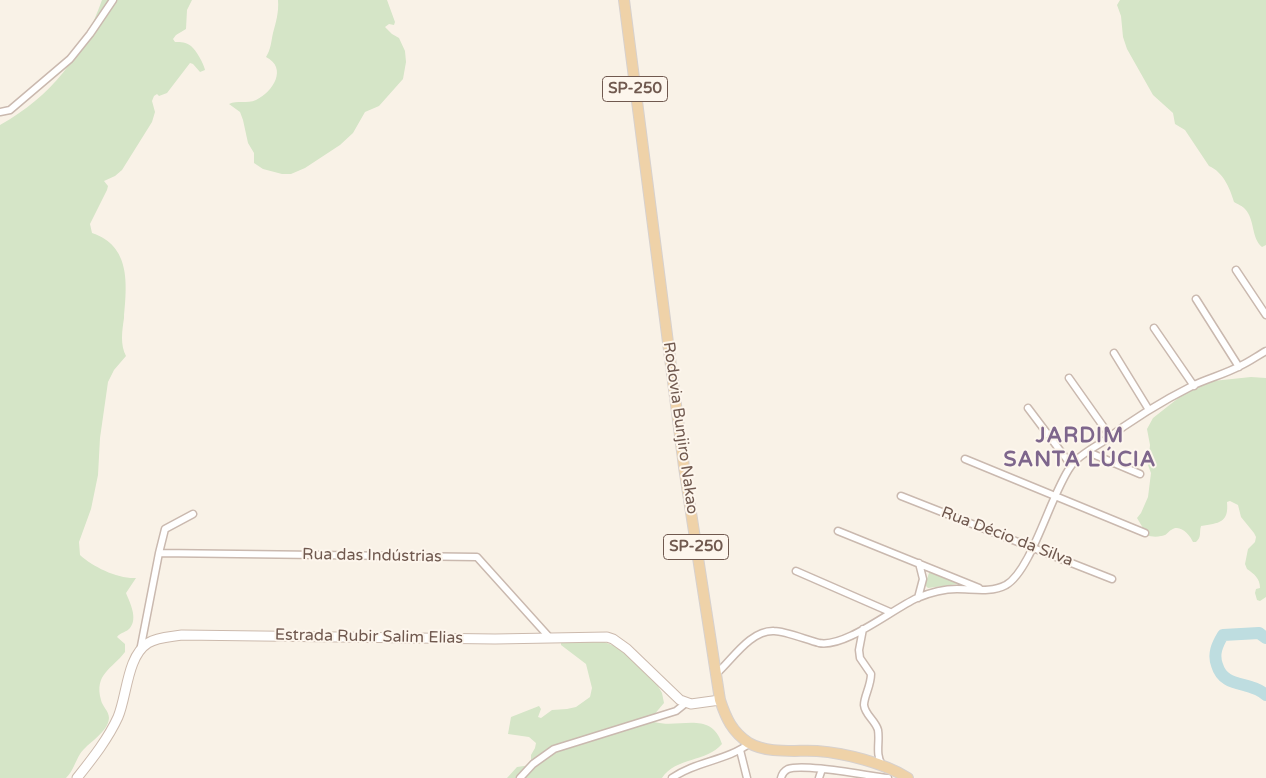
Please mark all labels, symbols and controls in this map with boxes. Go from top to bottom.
road number: SP-250 [602,76,668,102]
street label: Rodovia Bunjiro Nakao [658,341,702,515]
district label: JARDIM SANTA LÚCIA [1002,423,1158,473]
street label: Rua Décio da Silva [938,503,1076,571]
road number: SP-250 [664,534,728,560]
street label: Rua das Indústrias [302,545,442,567]
street label: Estrada Rubir Salim Elias [275,626,463,648]

